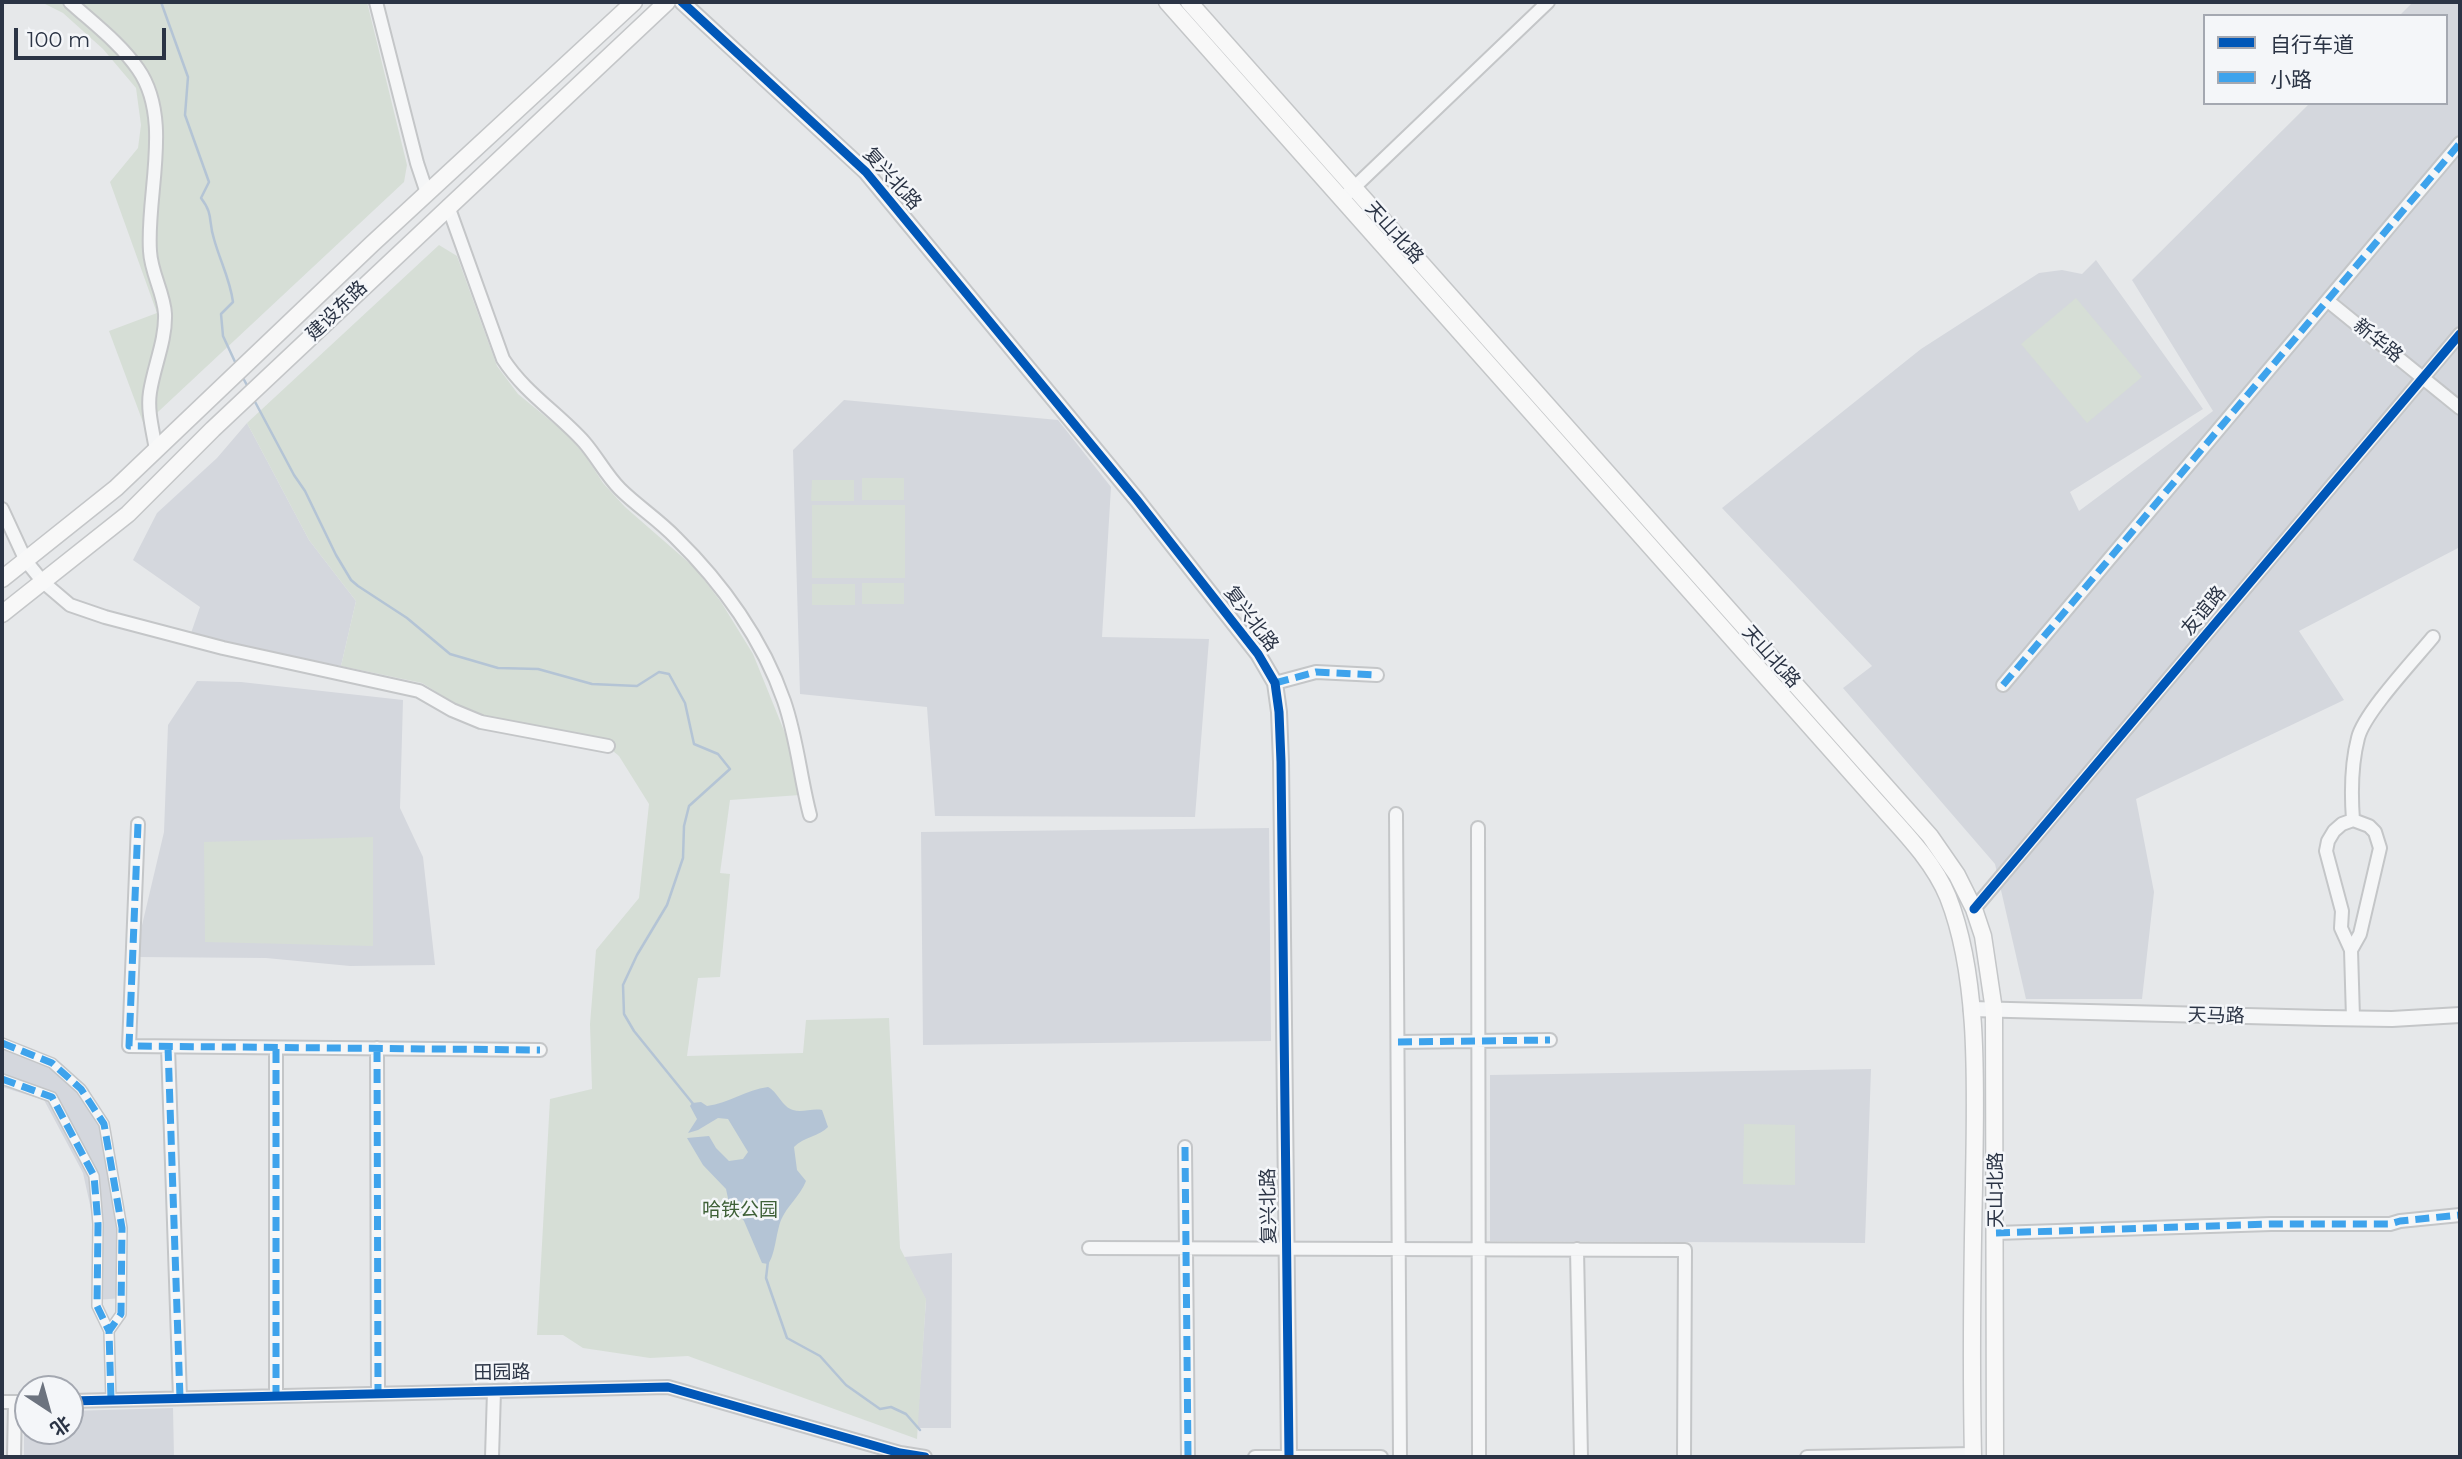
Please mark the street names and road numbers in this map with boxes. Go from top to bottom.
street label: 复兴北路 [858,143,926,215]
street label: 天山北路 [1360,197,1428,269]
street label: 建设东路 [302,276,372,346]
street label: 新华路 [2349,314,2407,368]
street label: 复兴北路 [1219,582,1283,656]
street label: 友谊路 [2177,582,2231,640]
street label: 天山北路 [1737,621,1805,693]
street label: 天马路 [2187,1004,2245,1028]
street label: 天山北路 [1985,1152,2007,1228]
street label: 复兴北路 [1257,1168,1281,1244]
street label: 田园路 [473,1361,531,1385]

